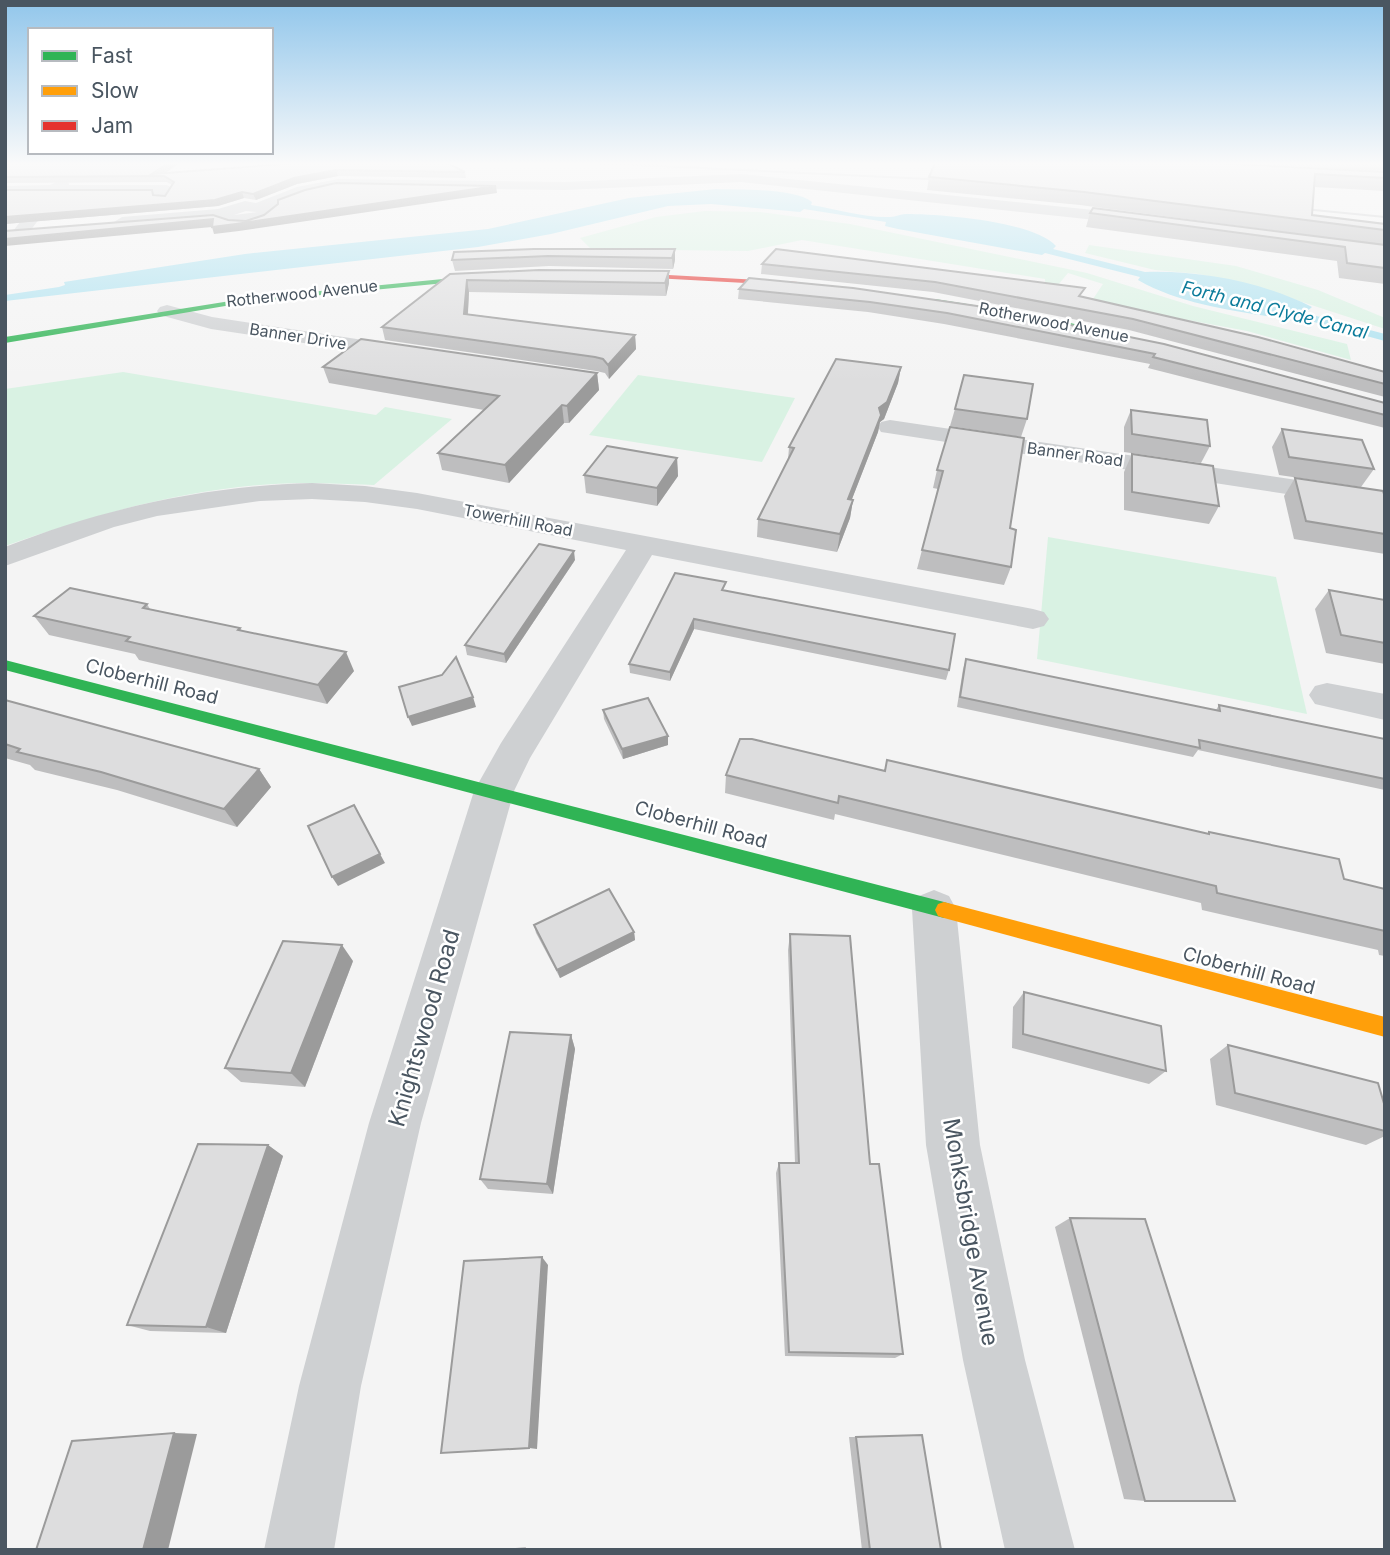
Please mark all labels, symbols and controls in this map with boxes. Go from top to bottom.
legend [28,28,273,154]
text: Fast [91,43,133,68]
text: Slow [91,78,139,103]
text: Jam [91,113,133,138]
street label: Rotherwood Avenue [225,275,379,311]
water label: Forth and Clyde Canal [1180,276,1371,343]
street label: Rotherwood Avenue [977,298,1131,346]
street label: Banner Drive [248,318,348,354]
street label: Banner Road [1026,437,1124,471]
street label: Towerhill Road [462,500,574,540]
street label: Cloberhill Road [83,654,221,709]
street label: Cloberhill Road [632,796,770,853]
street label: Knightswood Road [382,926,466,1130]
street label: Cloberhill Road [1180,942,1318,999]
street label: Monksbridge Avenue [937,1116,1005,1348]

